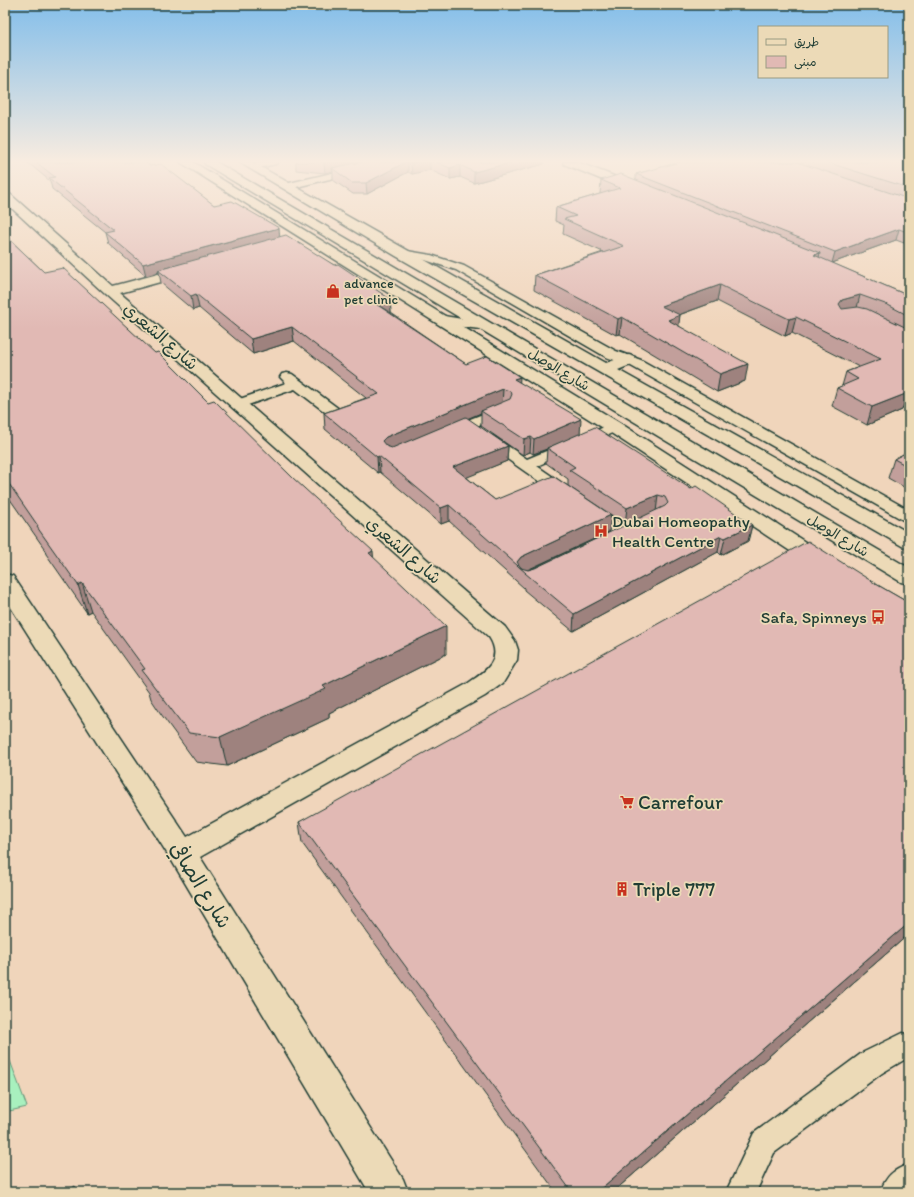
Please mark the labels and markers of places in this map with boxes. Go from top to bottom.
place label: advance pet clinic [344,275,399,308]
shop icon: advance pet clinic [325,283,341,299]
place label: Dubai Homeopathy Health Centre [612,511,750,551]
hospital icon: Dubai Homeopathy Health Centre [593,523,609,539]
place label: Safa, Spinneys [761,607,867,627]
bus stop icon: Safa, Spinneys [870,609,886,625]
place label: Carrefour [638,790,723,814]
supermarket icon: Carrefour [619,794,635,810]
place label: Triple 777 [633,877,715,901]
building icon: Triple 777 [614,881,630,897]

